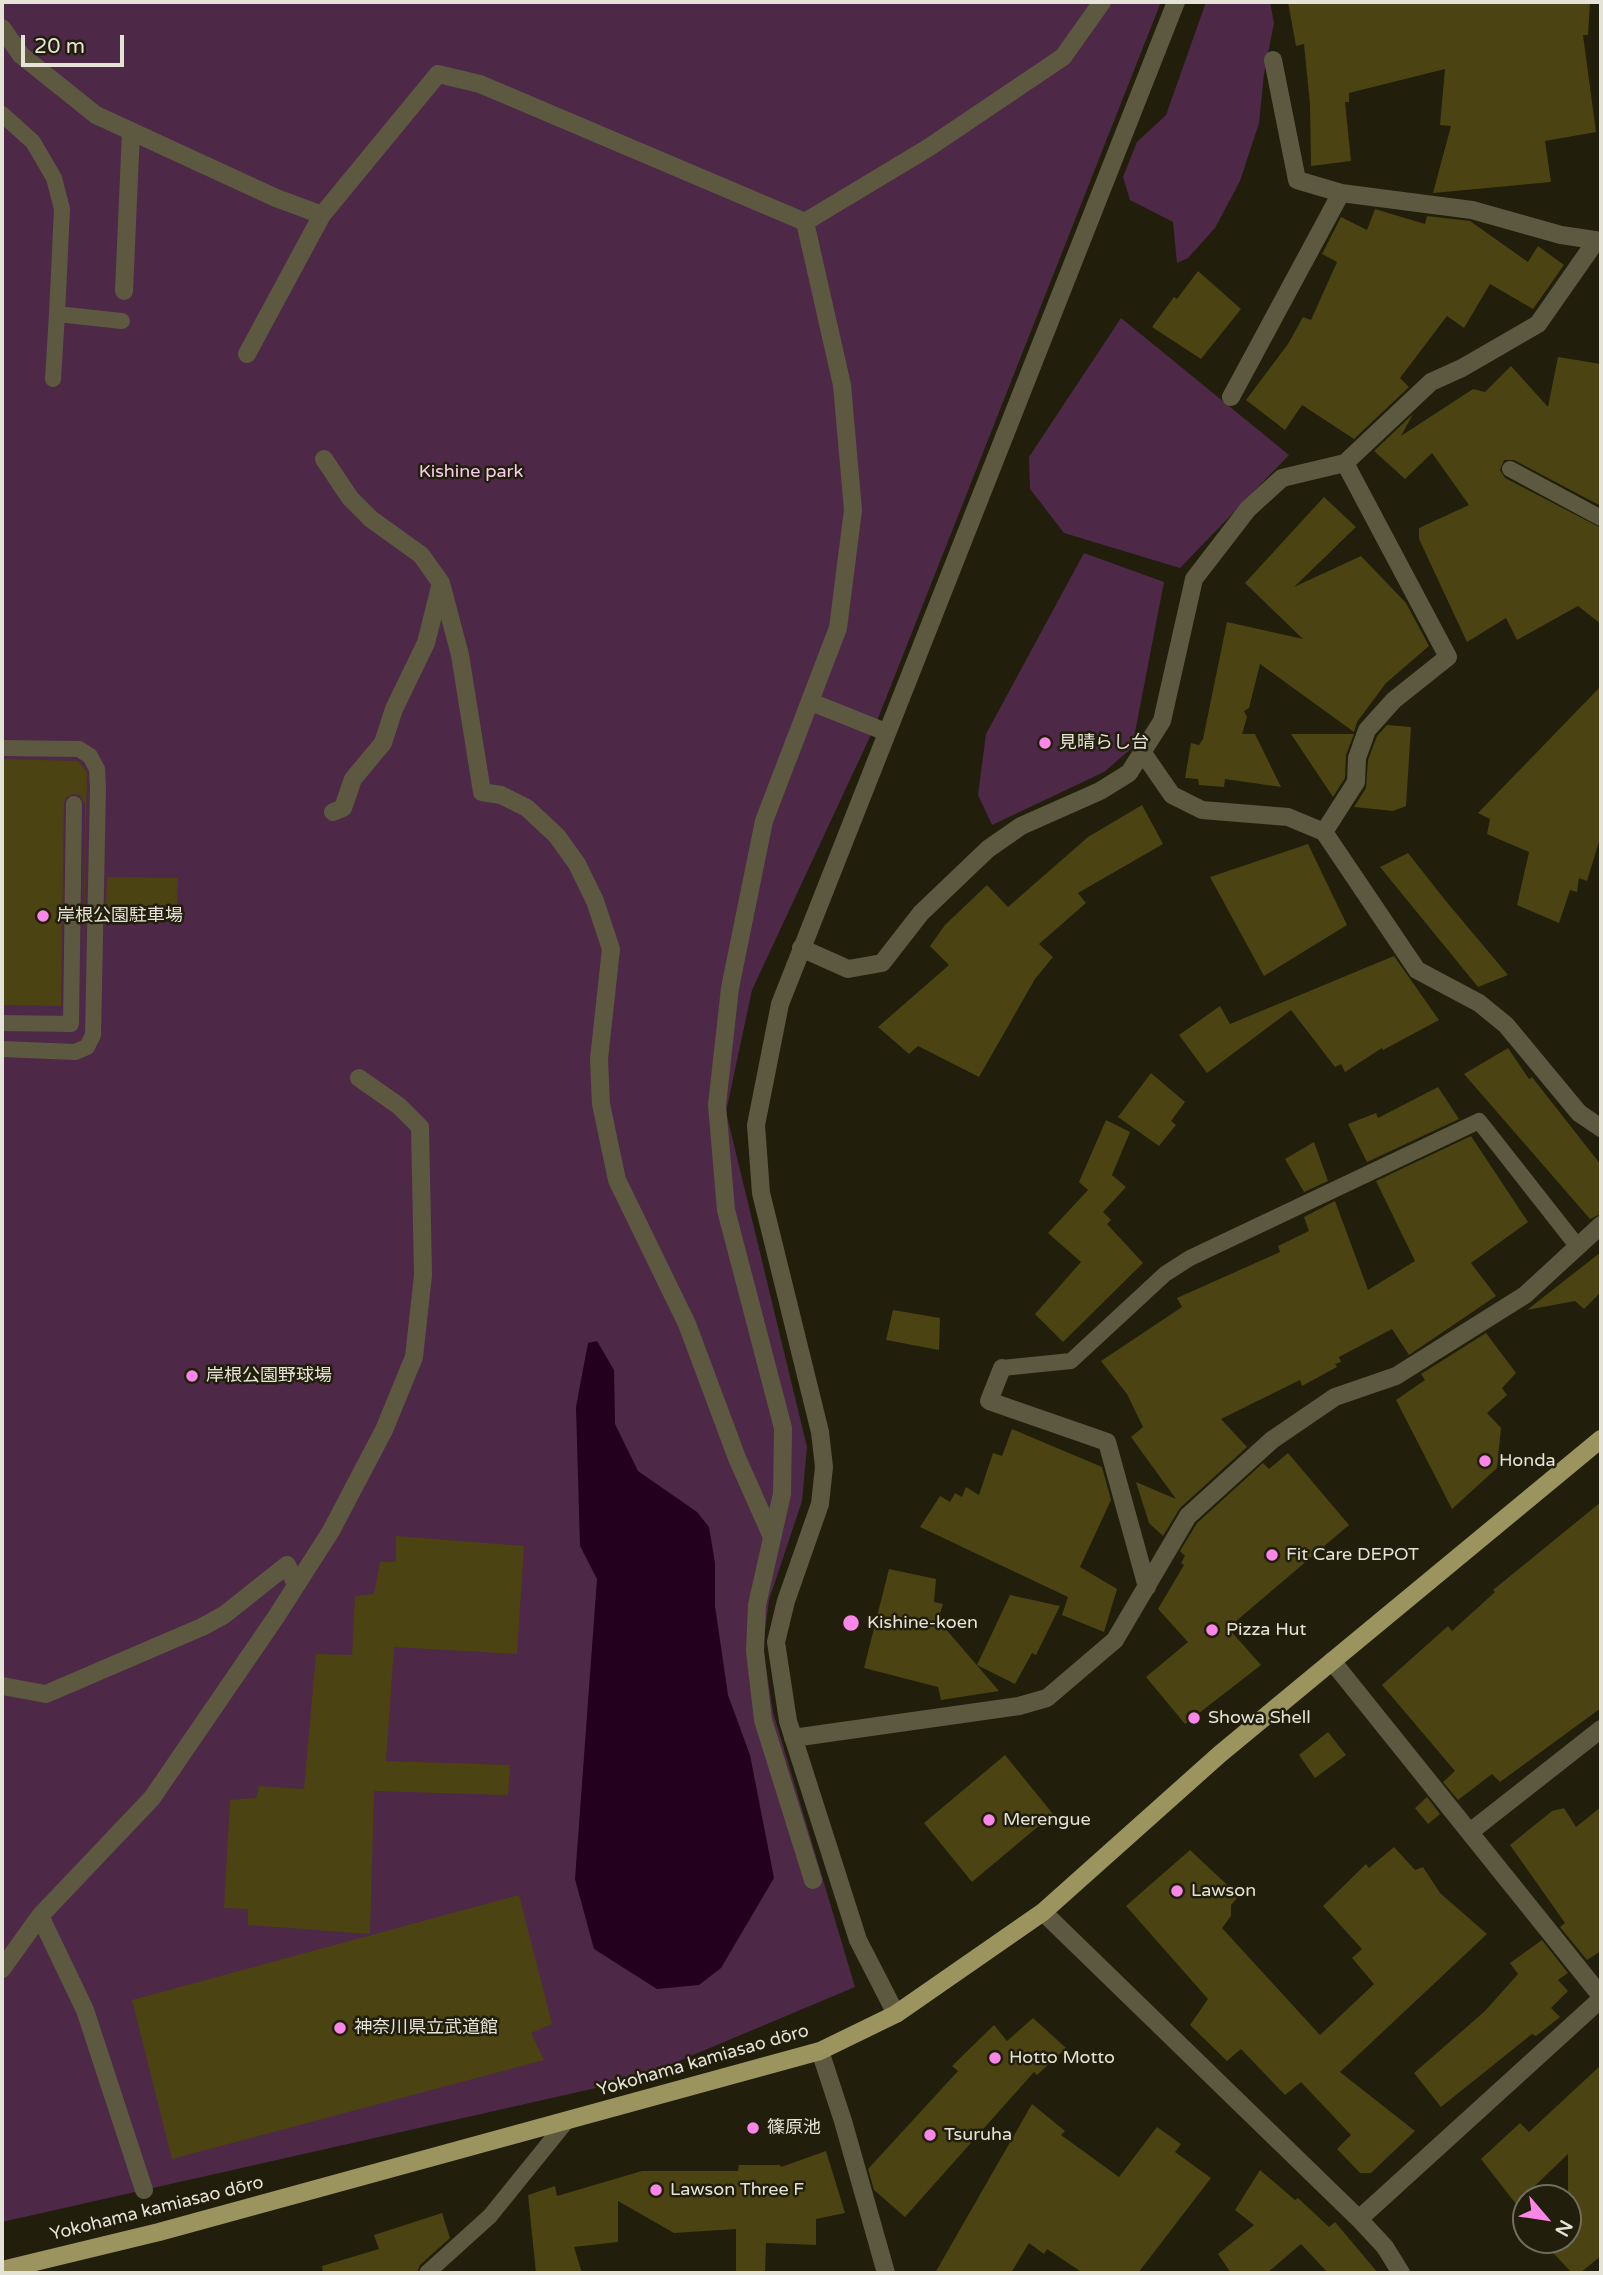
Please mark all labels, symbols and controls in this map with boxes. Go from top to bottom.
scale bar [24,21,128,65]
text: 20 m [34,34,85,59]
park label: Kishine park [419,461,523,483]
place label: 見晴らし台 [1059,732,1149,754]
marker: 見晴らし台 [1037,735,1053,751]
place label: 岸根公園駐車場 [57,905,183,927]
marker: 岸根公園駐車場 [35,908,51,924]
place label: 岸根公園野球場 [206,1365,332,1387]
marker: 岸根公園野球場 [184,1368,200,1384]
place label: Honda [1499,1450,1556,1472]
marker: Honda [1477,1453,1493,1469]
place label: Fit Care DEPOT [1286,1544,1419,1566]
marker: Fit Care DEPOT [1264,1547,1280,1563]
place label: Kishine-koen [867,1612,978,1634]
marker: Kishine-koen [841,1613,861,1633]
place label: Pizza Hut [1226,1619,1306,1641]
marker: Pizza Hut [1204,1622,1220,1638]
place label: Showa Shell [1208,1707,1311,1729]
marker: Showa Shell [1186,1710,1202,1726]
place label: Merengue [1003,1809,1091,1831]
marker: Merengue [981,1812,997,1828]
place label: Lawson [1191,1880,1256,1902]
marker: Lawson [1169,1883,1185,1899]
place label: 神奈川県立武道館 [354,2017,498,2039]
marker: 神奈川県立武道館 [332,2020,348,2036]
street label: Yokohama kamiasao dōro [595,2020,811,2102]
place label: Hotto Motto [1009,2047,1115,2069]
marker: Hotto Motto [987,2050,1003,2066]
place label: 篠原池 [767,2117,821,2139]
marker: 篠原池 [745,2120,761,2136]
place label: Tsuruha [944,2124,1012,2146]
marker: Tsuruha [922,2127,938,2143]
street label: Yokohama kamiasao dōro [48,2172,266,2246]
place label: Lawson Three F [670,2179,804,2201]
marker: Lawson Three F [648,2182,664,2198]
north arrow [1512,2184,1582,2254]
text: N [1550,2216,1577,2240]

